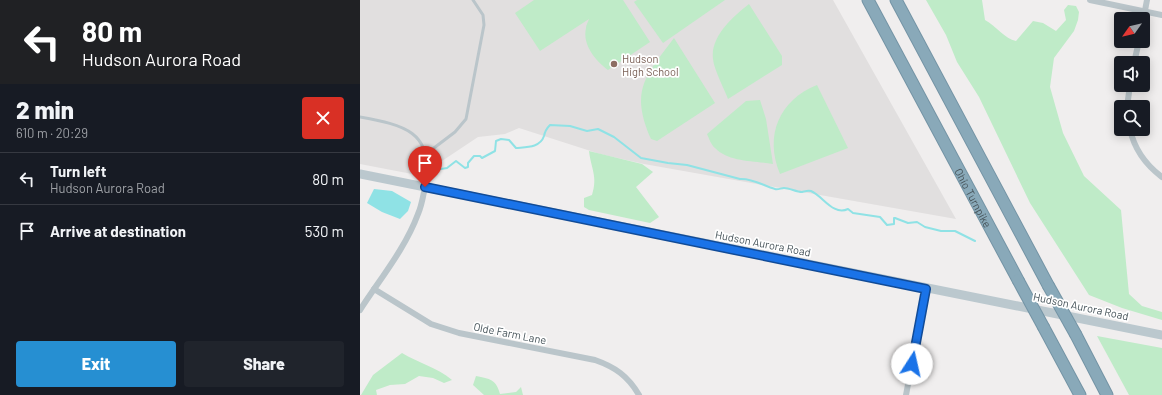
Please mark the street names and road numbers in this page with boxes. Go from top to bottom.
street label: Ohio Turnpike [953,165,995,230]
street label: Hudson Aurora Road [714,227,812,259]
street label: Hudson Aurora Road [1032,290,1130,322]
street label: Olde Farm Lane [473,320,548,346]

